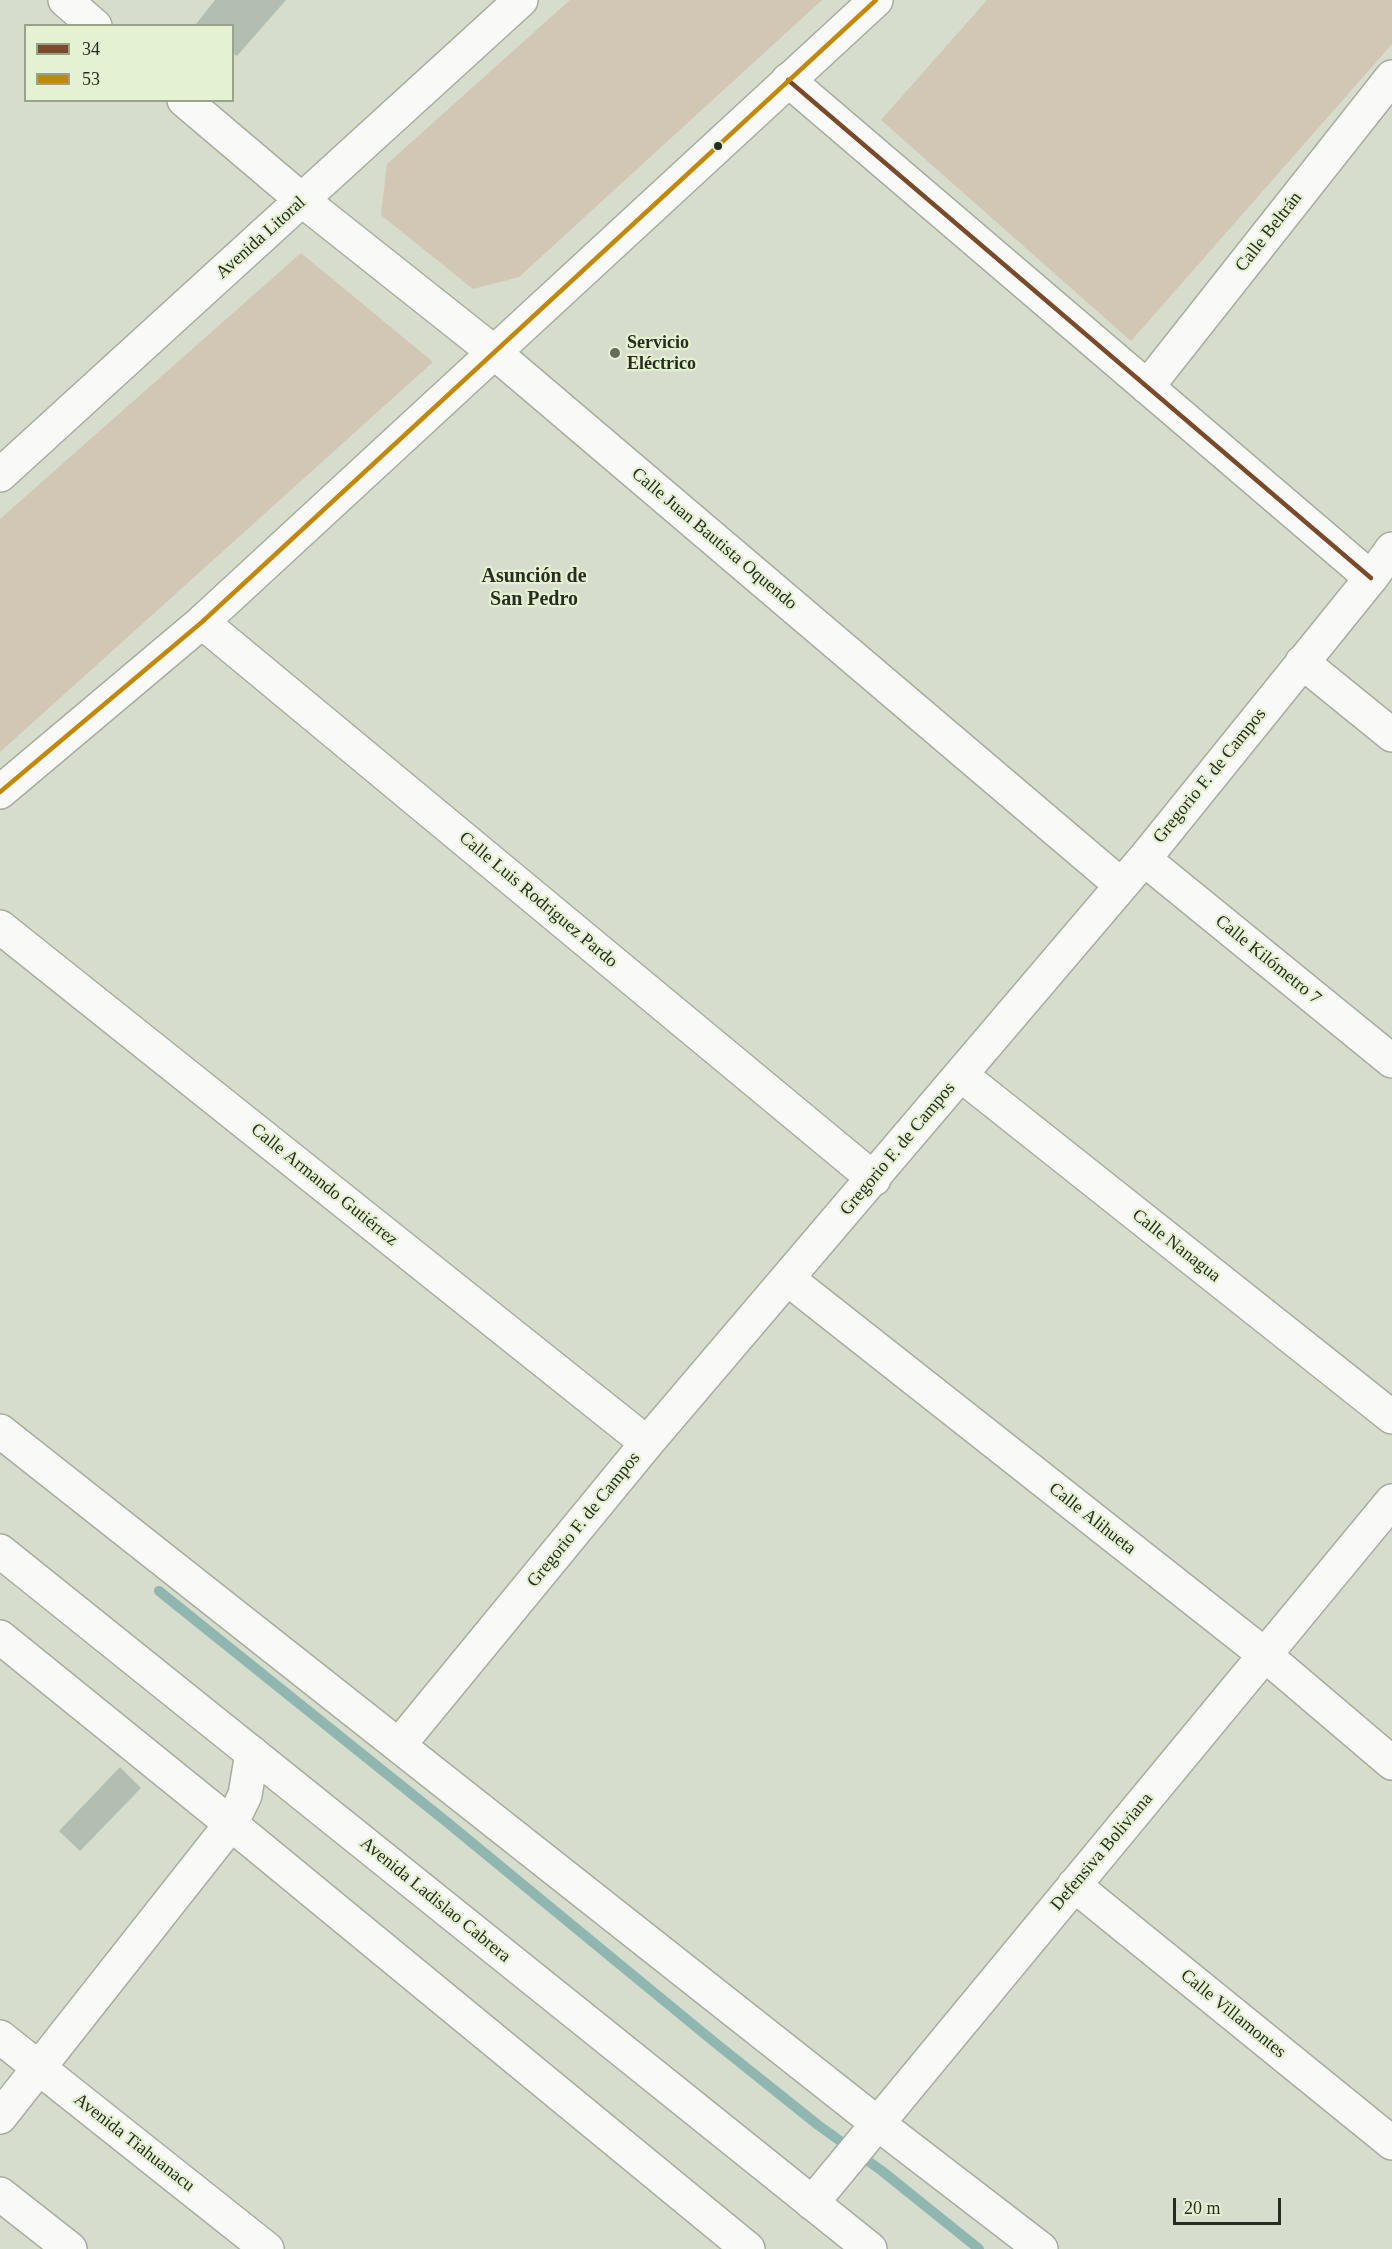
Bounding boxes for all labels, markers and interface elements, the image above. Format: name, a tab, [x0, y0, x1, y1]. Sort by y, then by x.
legend	[24, 24, 234, 102]
text: 34	[82, 39, 100, 59]
text: 53	[82, 69, 100, 89]
unlabelled marker	[712, 140, 724, 152]
street label: Calle Beltrán	[1231, 188, 1307, 276]
street label: Avenida Litoral	[212, 192, 310, 284]
place label: Servicio Eléctrico	[627, 332, 696, 374]
marker: Servicio Eléctrico	[608, 346, 622, 360]
street label: Calle Juan Bautista Oquendo	[627, 463, 801, 615]
district label: Asunción de San Pedro	[481, 565, 587, 612]
street label: Gregorio F. de Campos	[1149, 704, 1271, 848]
street label: Calle Luis Rodriguez Pardo	[454, 827, 622, 973]
street label: Calle Kilómetro 7	[1211, 911, 1325, 1009]
street label: Gregorio F. de Campos	[836, 1078, 960, 1220]
street label: Calle Armando Gutiérrez	[246, 1119, 402, 1251]
street label: Calle Nanagua	[1127, 1205, 1225, 1287]
street label: Gregorio F. de Campos	[523, 1448, 645, 1592]
street label: Calle Alihueta	[1044, 1478, 1140, 1560]
street label: Defensiva Boliviana	[1046, 1789, 1158, 1915]
street label: Avenida Ladislao Cabrera	[355, 1833, 515, 1967]
street label: Calle Villamontes	[1176, 1965, 1290, 2063]
street label: Avenida Tiahuanacu	[69, 2089, 199, 2197]
scale bar	[1176, 2186, 1284, 2224]
text: 20 m	[1184, 2198, 1221, 2218]

